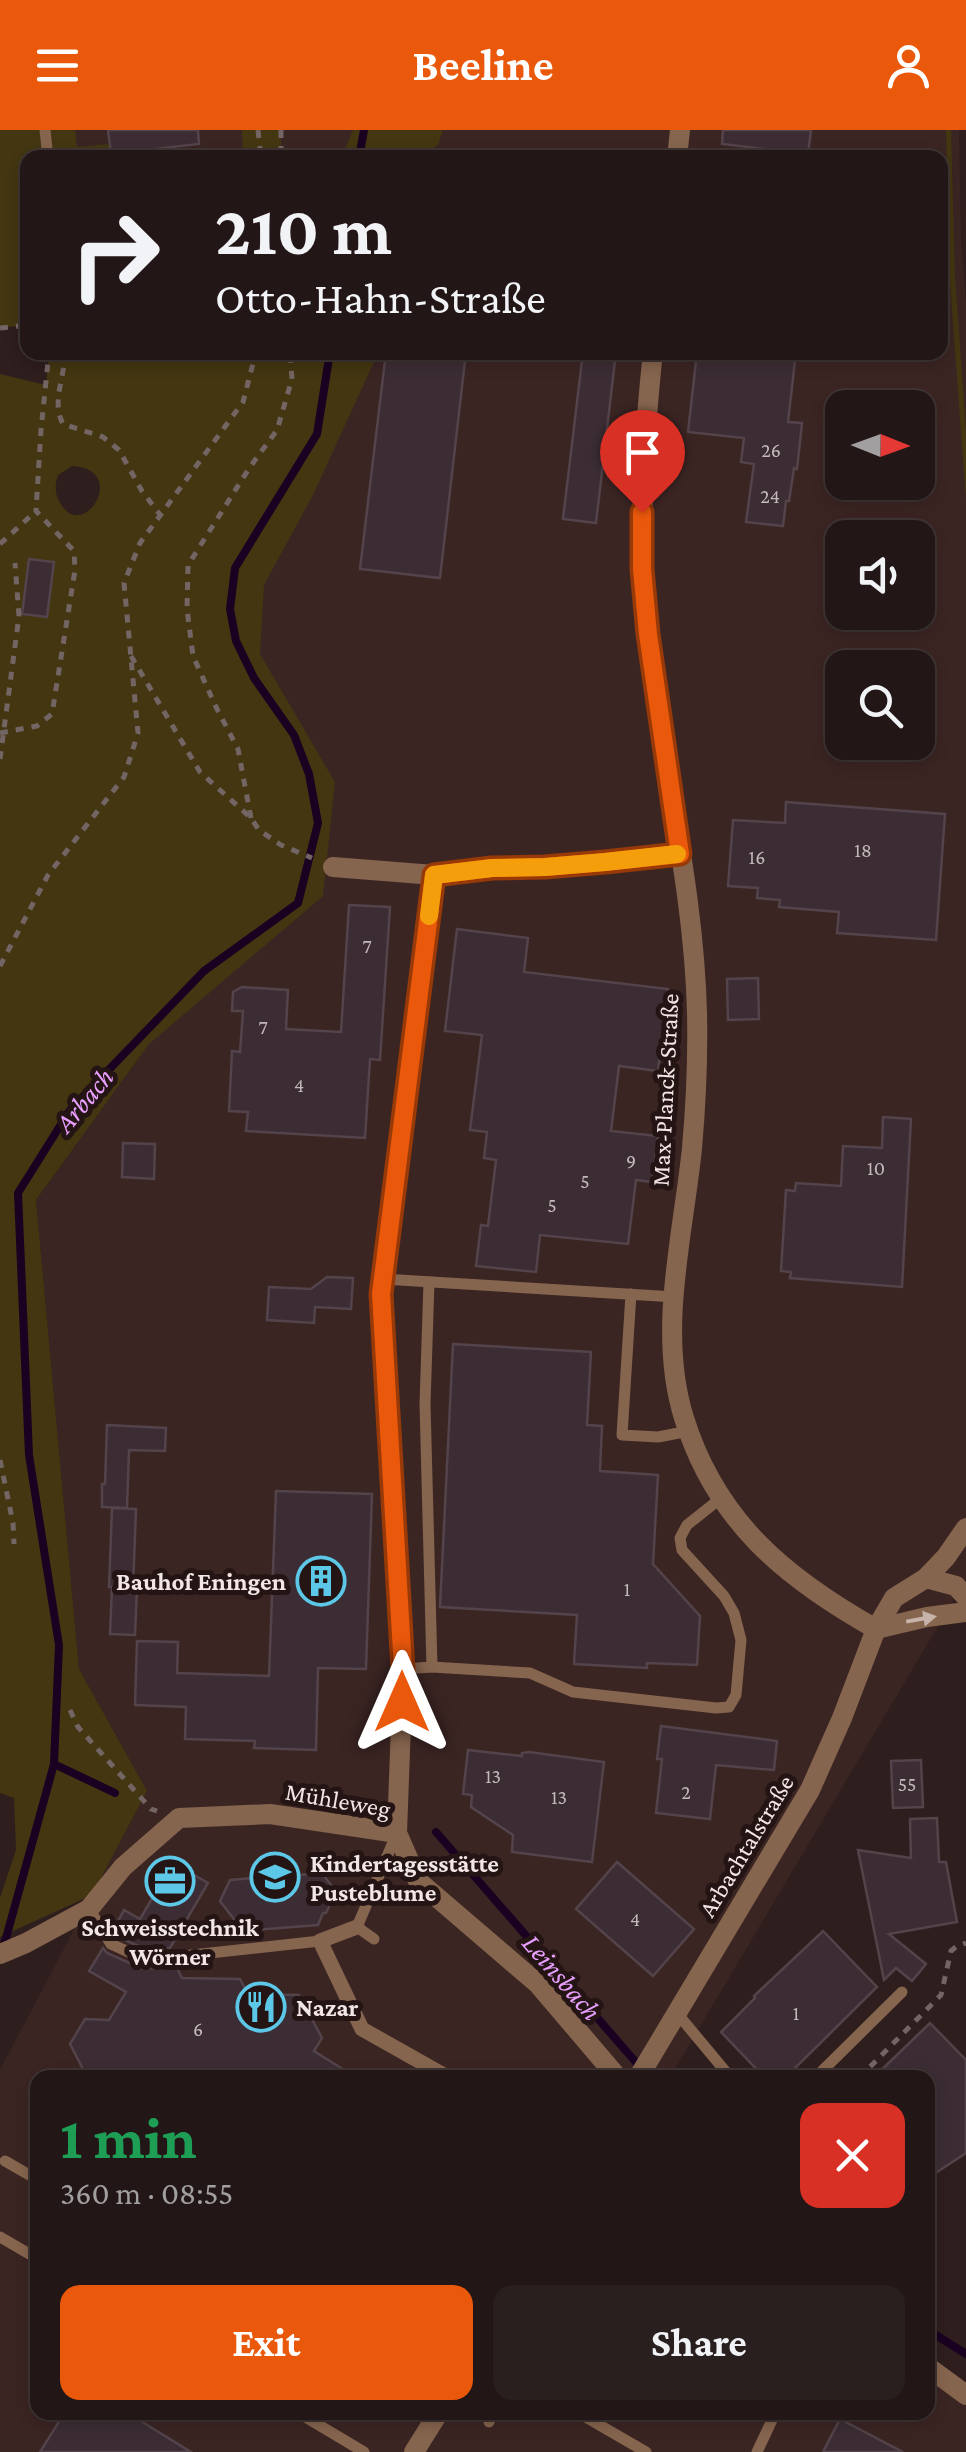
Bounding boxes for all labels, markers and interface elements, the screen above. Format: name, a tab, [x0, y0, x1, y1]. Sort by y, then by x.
icon: menu	[30, 38, 85, 93]
icon: person	[881, 38, 936, 93]
text: Beeline	[412, 40, 554, 90]
icon: right	[50, 190, 180, 320]
text: 210 m	[215, 191, 392, 269]
text: Otto-Hahn-Straße	[215, 273, 546, 323]
north arrow	[825, 390, 935, 500]
map controls	[825, 390, 935, 760]
pin	[600, 410, 685, 513]
icon: arrive	[615, 425, 670, 480]
house number: 26	[761, 439, 781, 461]
house number: 24	[760, 485, 780, 507]
button: sound	[825, 520, 935, 630]
button: search	[825, 650, 935, 760]
house number: 18	[854, 839, 872, 861]
house number: 16	[749, 846, 765, 868]
house number: 7	[362, 935, 372, 957]
street label: Max-Planck-Straße	[646, 993, 684, 1187]
house number: 7	[258, 1016, 268, 1038]
water label: Arbach	[47, 1062, 120, 1140]
house number: 4	[294, 1074, 304, 1096]
house number: 9	[626, 1150, 636, 1172]
house number: 10	[867, 1157, 885, 1179]
house number: 5	[580, 1170, 590, 1192]
house number: 5	[547, 1194, 557, 1216]
building icon: Bauhof Eningen	[295, 1555, 347, 1607]
place label: Bauhof Eningen	[116, 1568, 287, 1595]
house number: 1	[624, 1578, 630, 1600]
one-way arrow	[906, 1611, 937, 1626]
position arrow	[350, 1650, 454, 1754]
house number: 13	[485, 1765, 501, 1787]
street label: Arbachtalstraße	[693, 1770, 799, 1922]
house number: 55	[898, 1773, 916, 1795]
street label: Mühleweg	[283, 1777, 393, 1823]
house number: 2	[681, 1781, 691, 1803]
house number: 13	[551, 1786, 567, 1808]
place label: Kindertagesstätte Pusteblume	[310, 1850, 499, 1906]
school or university icon: Kindertagesstätte Pusteblume	[249, 1851, 301, 1903]
office icon: Schweisstechnik Wörner	[144, 1855, 196, 1907]
house number: 4	[630, 1908, 640, 1930]
place label: Schweisstechnik Wörner	[81, 1914, 259, 1970]
water label: Leinsbach	[516, 1928, 608, 2026]
restaurant icon: Nazar	[235, 1981, 287, 2033]
place label: Nazar	[296, 1994, 359, 2021]
house number: 1	[793, 2002, 799, 2024]
house number: 6	[193, 2018, 203, 2040]
button: close	[800, 2103, 905, 2208]
text: 1 min	[60, 2104, 197, 2171]
text: 360 m · 08:55	[60, 2175, 233, 2211]
button: Exit	[60, 2285, 473, 2400]
button: Share	[493, 2285, 905, 2400]

